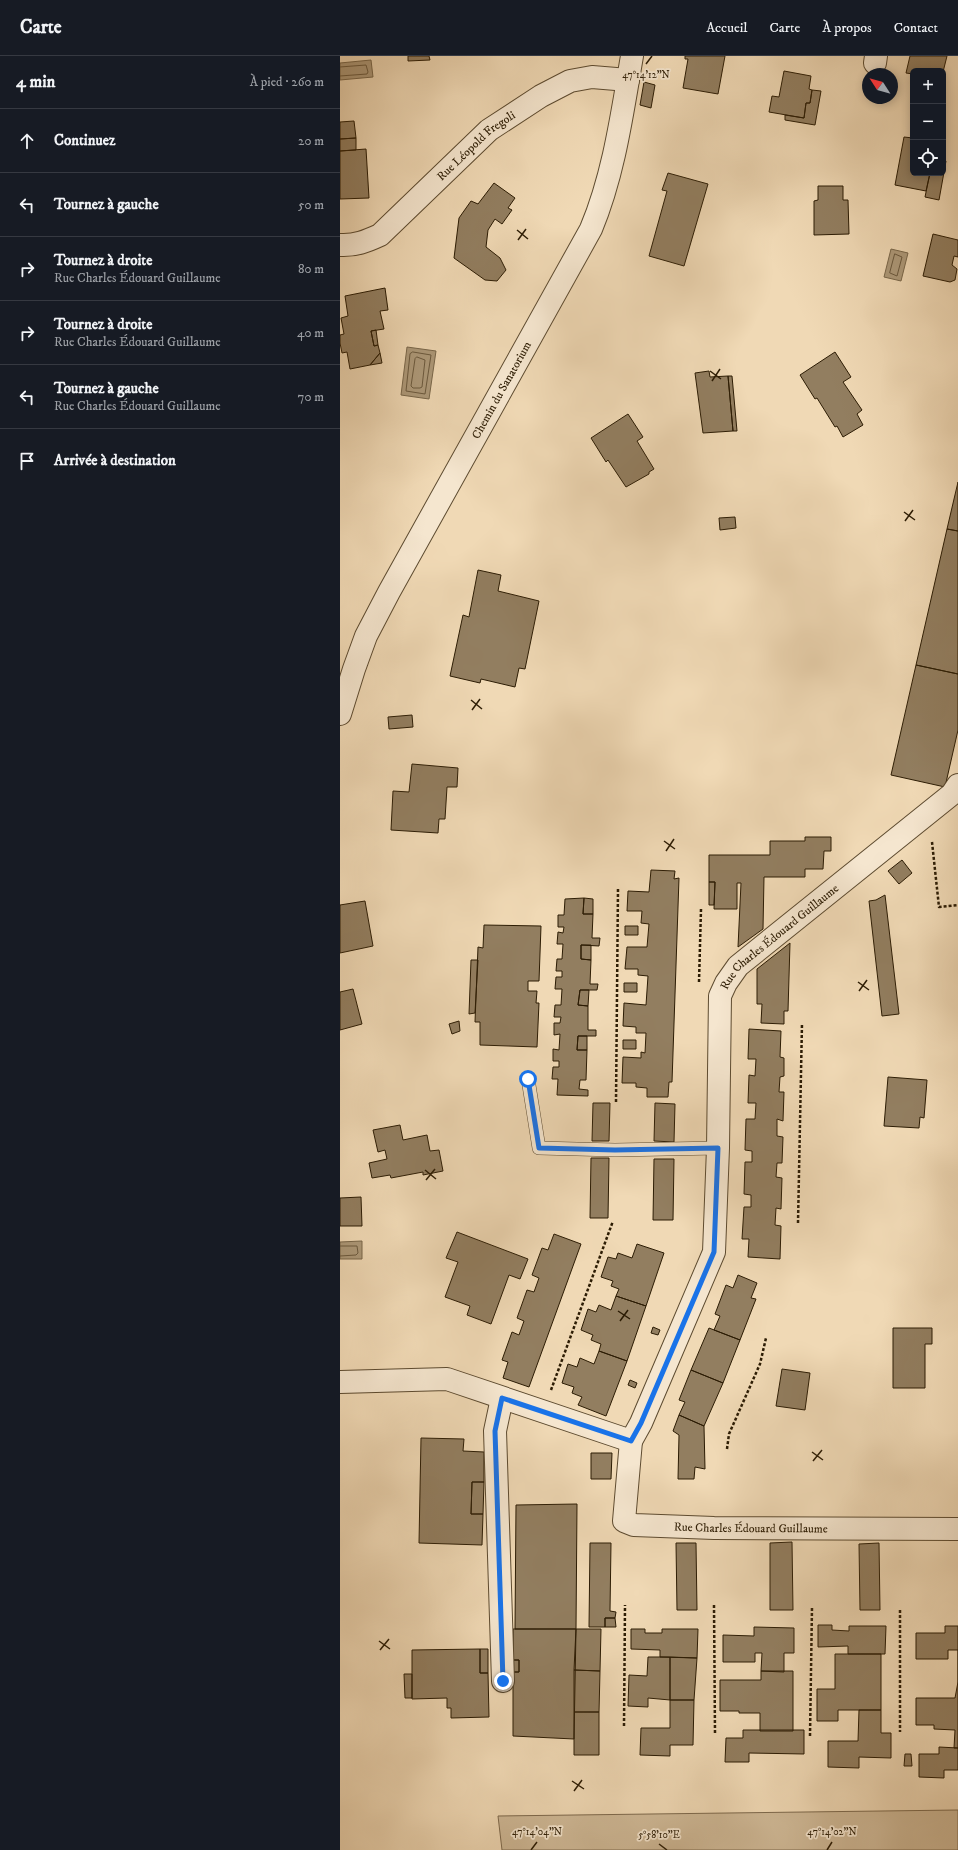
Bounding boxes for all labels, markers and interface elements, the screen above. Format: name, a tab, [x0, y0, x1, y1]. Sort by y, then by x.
text: Carte	[20, 16, 62, 39]
text: Accueil	[706, 19, 748, 37]
text: Carte	[770, 19, 800, 37]
text: À propos	[822, 19, 872, 37]
text: Contact	[894, 19, 938, 37]
north arrow	[862, 68, 898, 104]
map controls	[910, 68, 946, 176]
button: +	[910, 68, 946, 104]
text: 47°14'12"N	[622, 69, 670, 81]
text: 4 min	[16, 71, 55, 93]
text: À pied · 260 m	[250, 74, 324, 90]
button: −	[910, 104, 946, 140]
street label: Rue Léopold Fregoli	[434, 108, 518, 184]
icon: ahead	[16, 130, 38, 152]
text: Continuez	[54, 131, 115, 150]
text: 20 m	[298, 133, 324, 149]
button: locate	[910, 140, 946, 176]
icon: left	[16, 194, 38, 216]
text: Tournez à gauche	[54, 195, 159, 214]
text: 50 m	[298, 197, 324, 213]
text: Tournez à droite	[54, 251, 152, 270]
icon: right	[16, 258, 38, 280]
text: 80 m	[298, 261, 324, 277]
text: Rue Charles Édouard Guillaume	[54, 270, 221, 286]
text: Tournez à droite	[54, 315, 152, 334]
icon: right	[16, 322, 38, 344]
text: 40 m	[297, 325, 324, 341]
text: Rue Charles Édouard Guillaume	[54, 334, 221, 350]
street label: Chemin du Sanatorium	[469, 339, 535, 442]
text: Tournez à gauche	[54, 379, 159, 398]
icon: left	[16, 386, 38, 408]
text: 70 m	[298, 389, 324, 405]
text: Rue Charles Édouard Guillaume	[54, 398, 221, 414]
icon: arrive	[16, 450, 38, 472]
text: Arrivée à destination	[54, 451, 176, 470]
street label: Rue Charles Édouard Guillaume	[717, 881, 842, 992]
route start	[519, 1070, 537, 1088]
street label: Rue Charles Édouard Guillaume	[674, 1520, 828, 1536]
route end	[494, 1672, 512, 1690]
text: 47°14'04"N	[512, 1826, 562, 1838]
text: 47°14'02"N	[807, 1826, 857, 1838]
text: 5°58'10"E	[638, 1829, 680, 1841]

